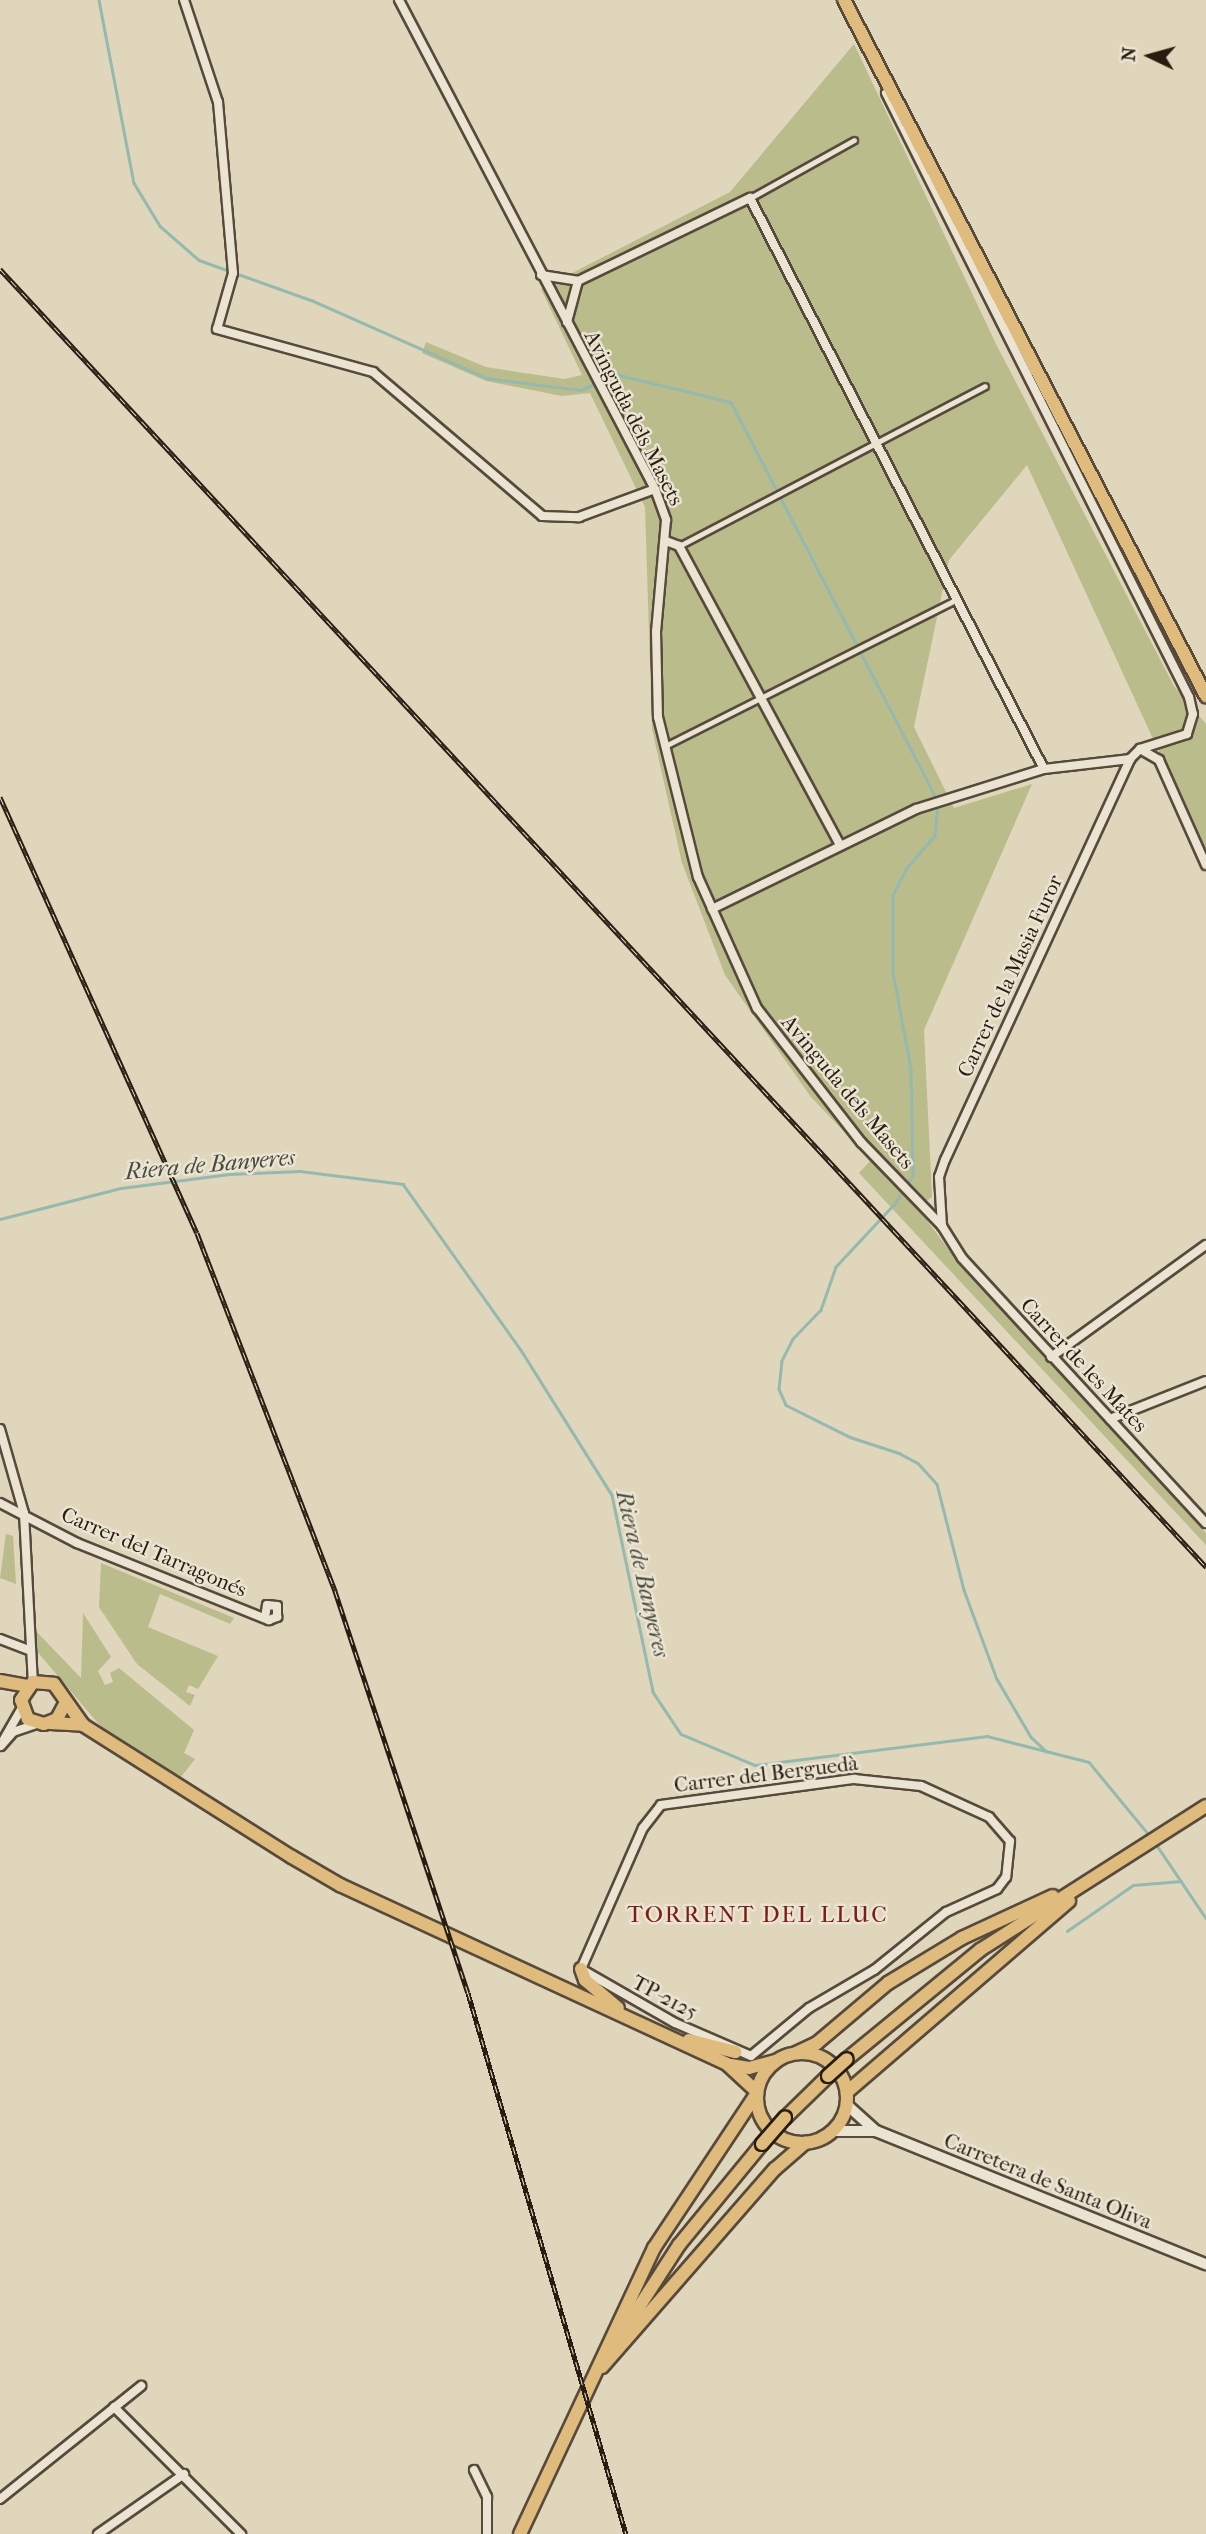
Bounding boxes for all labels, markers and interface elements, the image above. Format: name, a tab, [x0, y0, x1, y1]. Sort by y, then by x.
north arrow	[1115, 21, 1185, 91]
text: N	[1117, 46, 1141, 62]
street label: Avinguda dels Masets	[579, 326, 689, 510]
street label: Carrer de la Masia Furor	[952, 871, 1068, 1081]
street label: Avinguda dels Masets	[776, 1010, 920, 1174]
water label: Riera de Banyeres	[124, 1144, 296, 1186]
street label: Carrer de les Mates	[1015, 1293, 1153, 1437]
water label: Riera de Banyeres	[609, 1488, 675, 1660]
street label: Carrer del Tarragonés	[57, 1502, 251, 1602]
street label: Carrer del Berguedà	[673, 1750, 859, 1798]
district label: TORRENT DEL LLUC	[629, 1901, 887, 1929]
street label: TP-2125	[628, 1969, 702, 2025]
street label: Carretera de Santa Oliva	[940, 2128, 1156, 2234]

